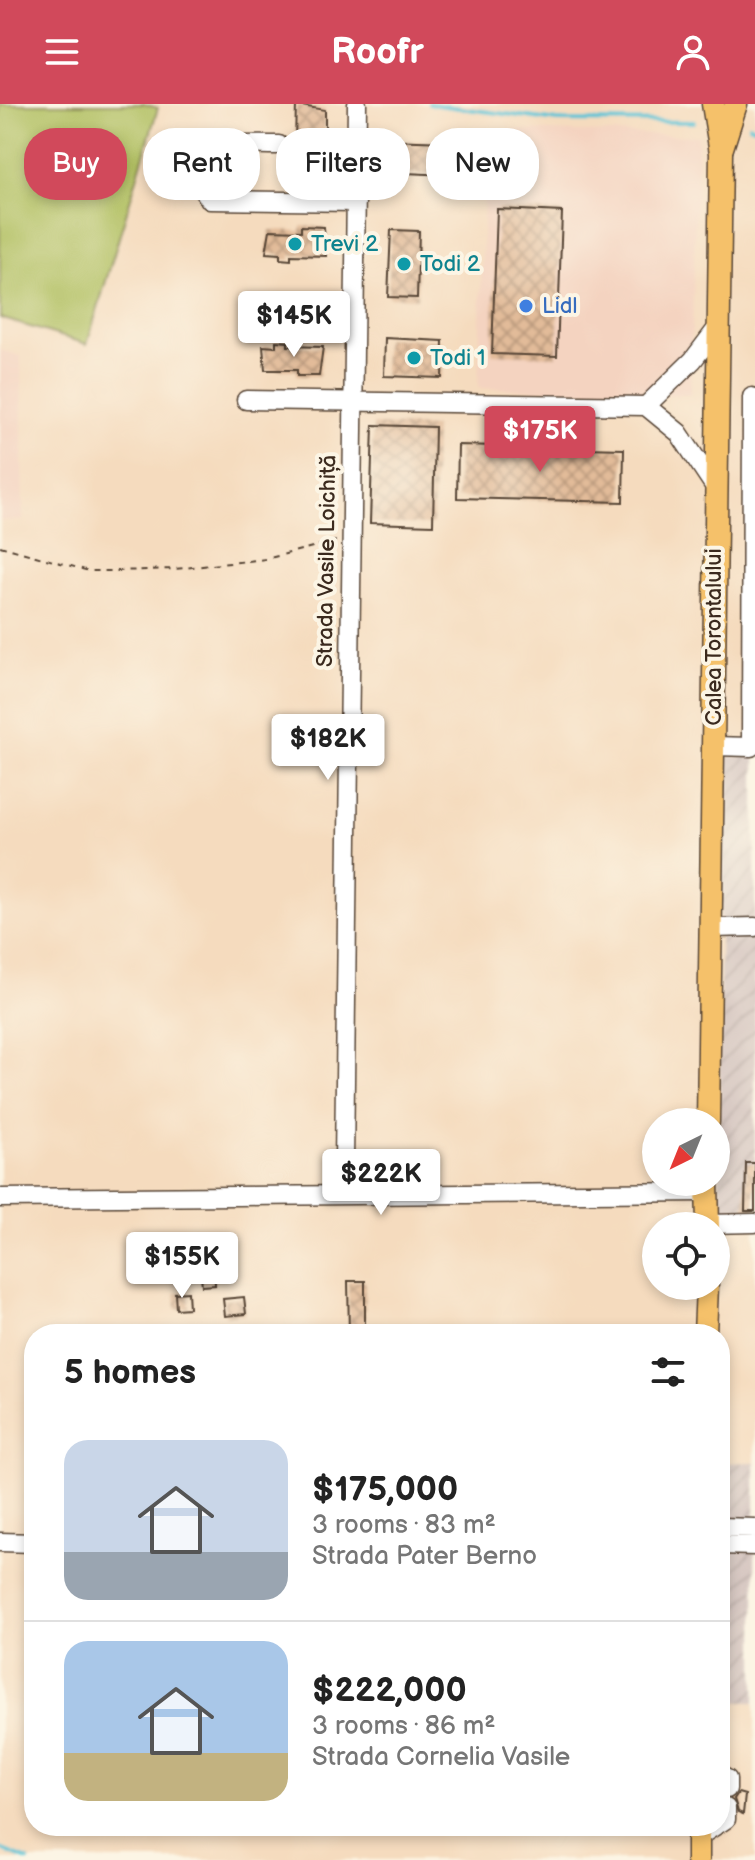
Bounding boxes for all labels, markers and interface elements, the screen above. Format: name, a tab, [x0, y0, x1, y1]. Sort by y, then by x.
icon: menu	[40, 30, 84, 74]
icon: person	[671, 30, 715, 74]
text: Roofr	[331, 31, 424, 74]
chip: Buy	[24, 128, 127, 200]
chip: Rent	[143, 128, 260, 200]
chip: Filters	[276, 128, 410, 200]
chip: New	[426, 128, 539, 200]
place label: Trevi 2	[311, 231, 378, 258]
marker: Trevi 2	[286, 235, 304, 253]
place label: Todi 2	[420, 251, 480, 278]
marker: Todi 2	[395, 255, 413, 273]
pin: $145K	[238, 291, 350, 359]
place label: Lidl	[542, 293, 577, 320]
marker: Lidl	[517, 297, 535, 315]
text: $145K	[256, 301, 332, 332]
place label: Todi 1	[430, 345, 486, 372]
marker: Todi 1	[405, 349, 423, 367]
pin: $175K	[484, 406, 596, 474]
text: $175K	[502, 416, 578, 447]
street label: Strada Vasile Loichiță	[312, 455, 342, 667]
street label: Calea Torontalului	[701, 548, 728, 726]
pin: $182K	[272, 714, 384, 782]
text: $182K	[290, 724, 366, 755]
north arrow	[642, 1108, 730, 1196]
map controls	[642, 1108, 730, 1300]
pin: $222K	[325, 1149, 437, 1217]
text: $222K	[340, 1159, 422, 1190]
button: locate	[642, 1212, 730, 1300]
pin: $155K	[126, 1232, 238, 1300]
text: $155K	[144, 1242, 220, 1273]
icon: filters	[646, 1350, 690, 1394]
text: 5 homes	[64, 1352, 196, 1393]
text: $175,000	[312, 1469, 458, 1510]
icon: home	[128, 1472, 224, 1568]
text: 3 rooms · 83 m²	[312, 1510, 496, 1541]
text: Strada Pater Berno	[312, 1541, 537, 1572]
text: $222,000	[312, 1670, 467, 1711]
icon: home	[128, 1673, 224, 1769]
text: 3 rooms · 86 m²	[312, 1711, 496, 1742]
text: Strada Cornelia Vasile	[312, 1742, 570, 1773]

